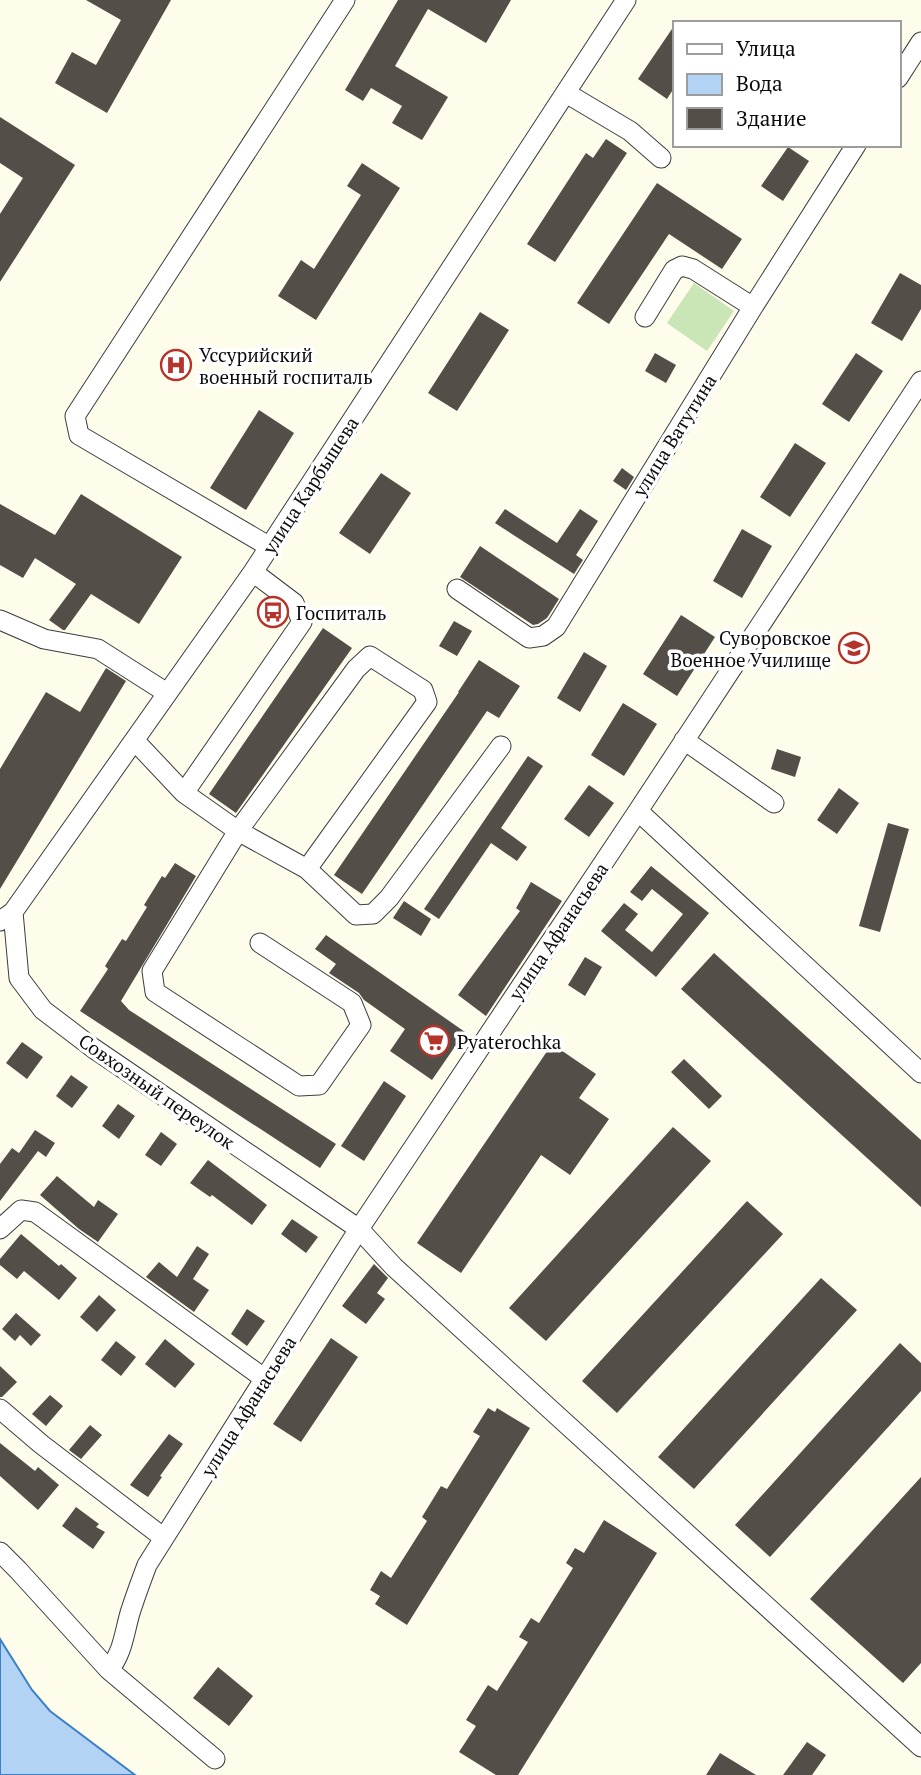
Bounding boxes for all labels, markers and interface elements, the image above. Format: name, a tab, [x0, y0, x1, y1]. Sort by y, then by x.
legend	[673, 21, 900, 147]
text: Улица	[736, 34, 796, 62]
text: Вода	[736, 69, 783, 97]
text: Здание	[736, 104, 807, 132]
place label: Уссурийский военный госпиталь	[199, 342, 373, 389]
hospital icon: Уссурийский военный госпиталь	[159, 348, 193, 382]
street label: улица Ватутина	[626, 369, 722, 502]
street label: улица Карбышева	[256, 411, 364, 559]
bus stop icon: Госпиталь	[256, 595, 290, 629]
place label: Госпиталь	[296, 600, 386, 625]
place label: Суворовское Военное Училище	[670, 625, 831, 672]
school or university icon: Суворовское Военное Училище	[837, 631, 871, 665]
street label: улица Афанасьева	[502, 857, 614, 1006]
supermarket icon: Pyaterochka	[417, 1024, 451, 1058]
street label: Совхозный переулок	[74, 1028, 240, 1155]
place label: Pyaterochka	[457, 1029, 562, 1054]
street label: улица Афанасьева	[194, 1331, 301, 1482]

